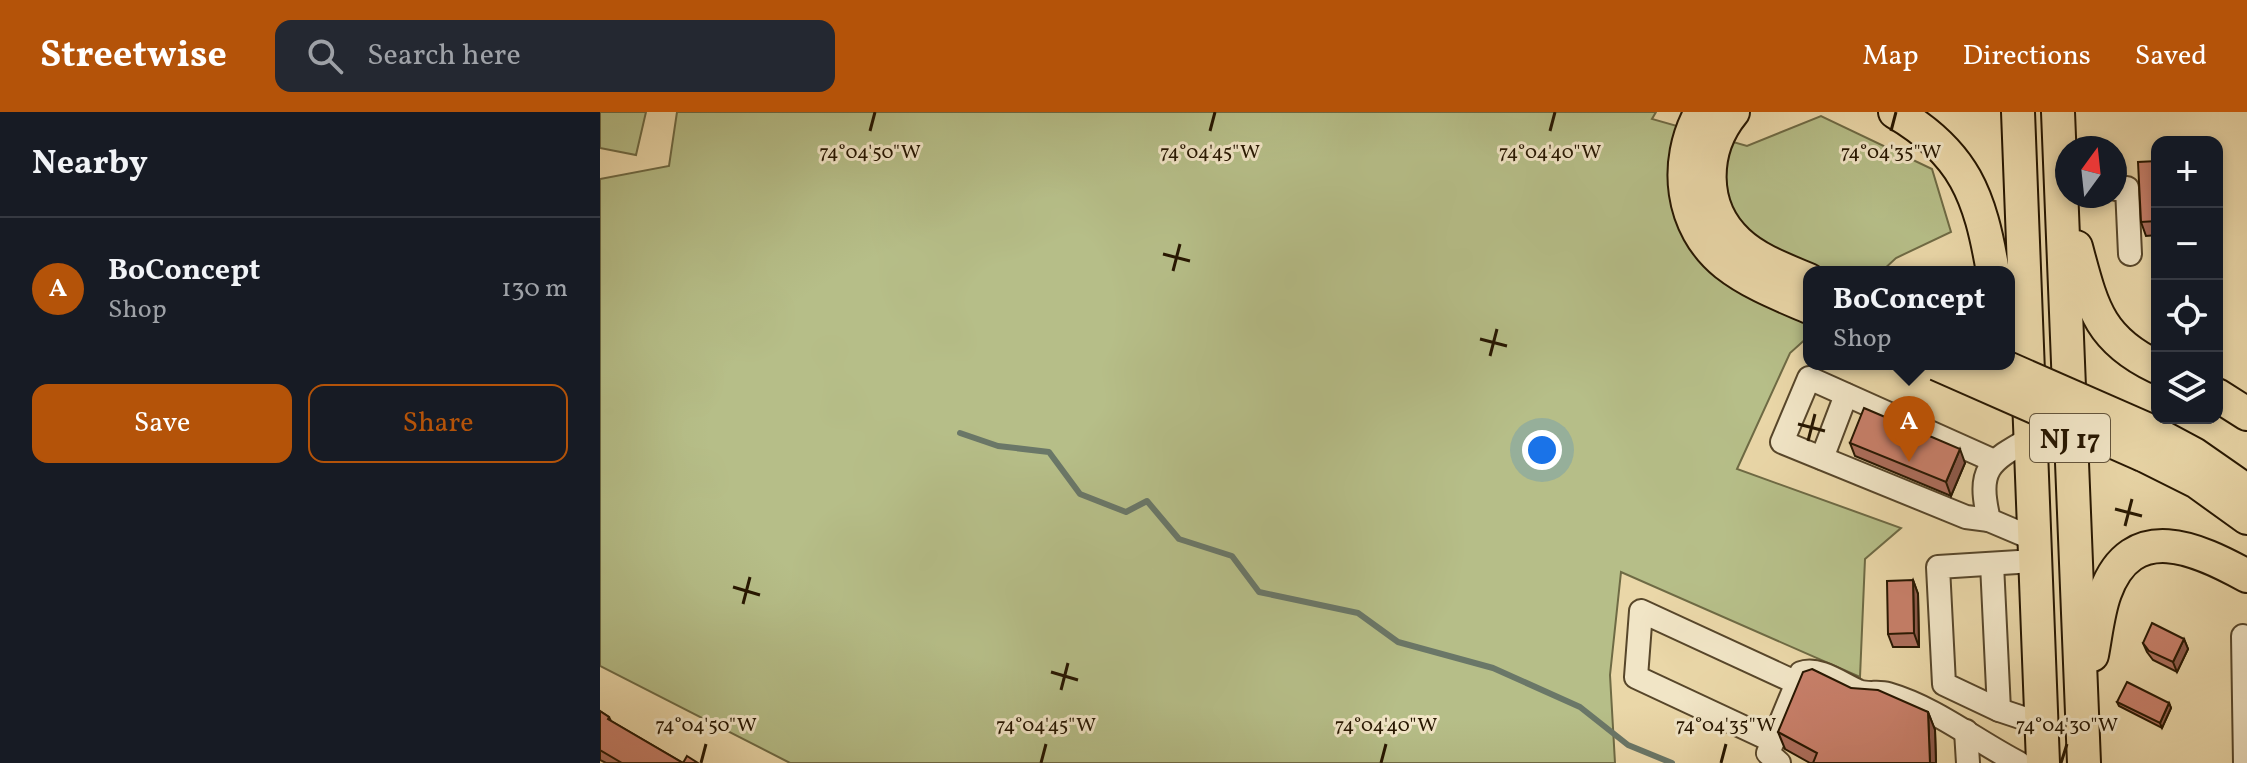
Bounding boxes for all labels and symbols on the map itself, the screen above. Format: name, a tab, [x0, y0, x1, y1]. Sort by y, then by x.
north arrow	[2055, 136, 2127, 208]
text: 74°04'50"W	[819, 139, 921, 167]
text: 74°04'45"W	[1160, 139, 1260, 167]
text: 74°04'40"W	[1499, 139, 1601, 167]
text: 74°04'35"W	[1841, 139, 1941, 167]
pin: A	[1883, 396, 1935, 462]
road number: NJ 17	[2030, 414, 2110, 462]
your location	[1522, 430, 1562, 470]
text: 74°04'50"W	[655, 712, 757, 740]
text: 74°04'45"W	[996, 712, 1096, 740]
text: 74°04'40"W	[1335, 712, 1437, 740]
text: 74°04'35"W	[1676, 712, 1776, 740]
text: 74°04'30"W	[2016, 712, 2118, 740]

